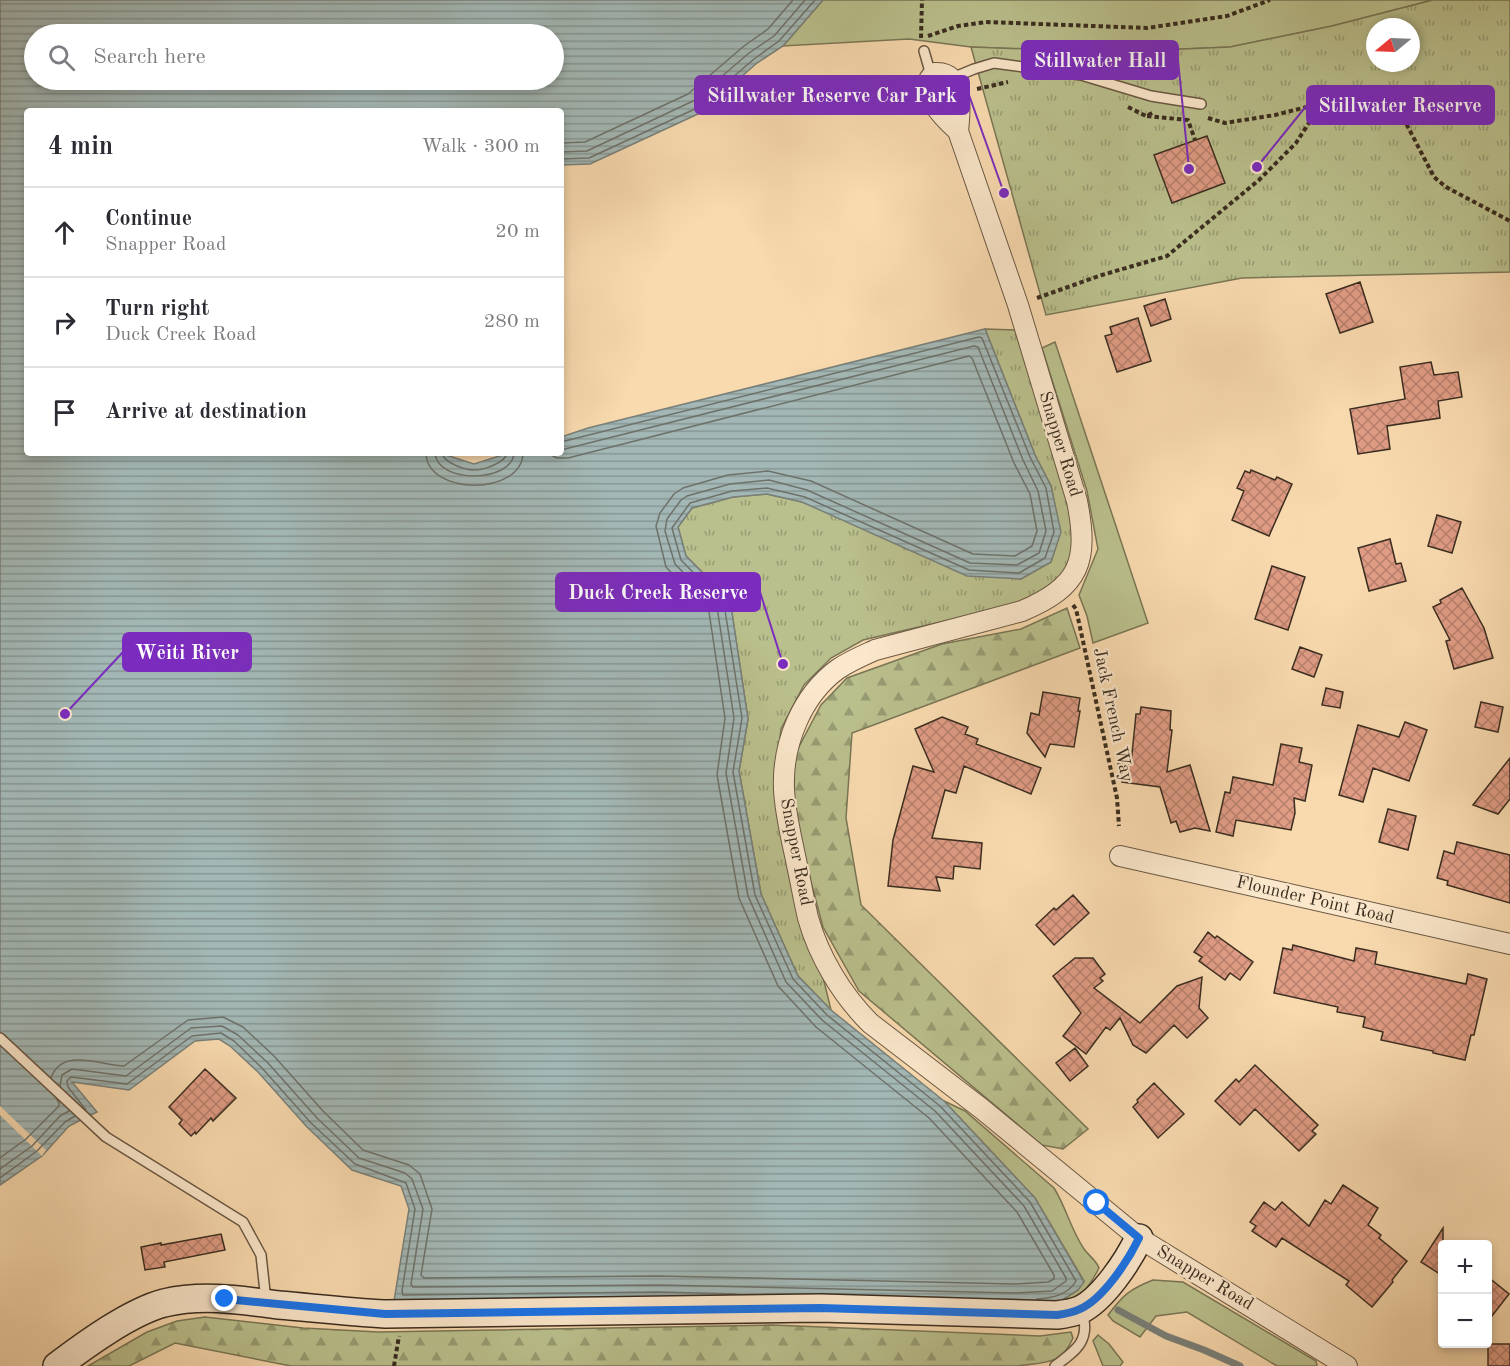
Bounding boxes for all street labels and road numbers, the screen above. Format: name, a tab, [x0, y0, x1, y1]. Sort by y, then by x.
street label: Snapper Road	[1035, 389, 1085, 499]
street label: Jack French Way	[1090, 646, 1136, 784]
street label: Snapper Road	[777, 797, 815, 907]
street label: Flounder Point Road	[1234, 873, 1396, 927]
street label: Snapper Road	[1154, 1242, 1256, 1314]

